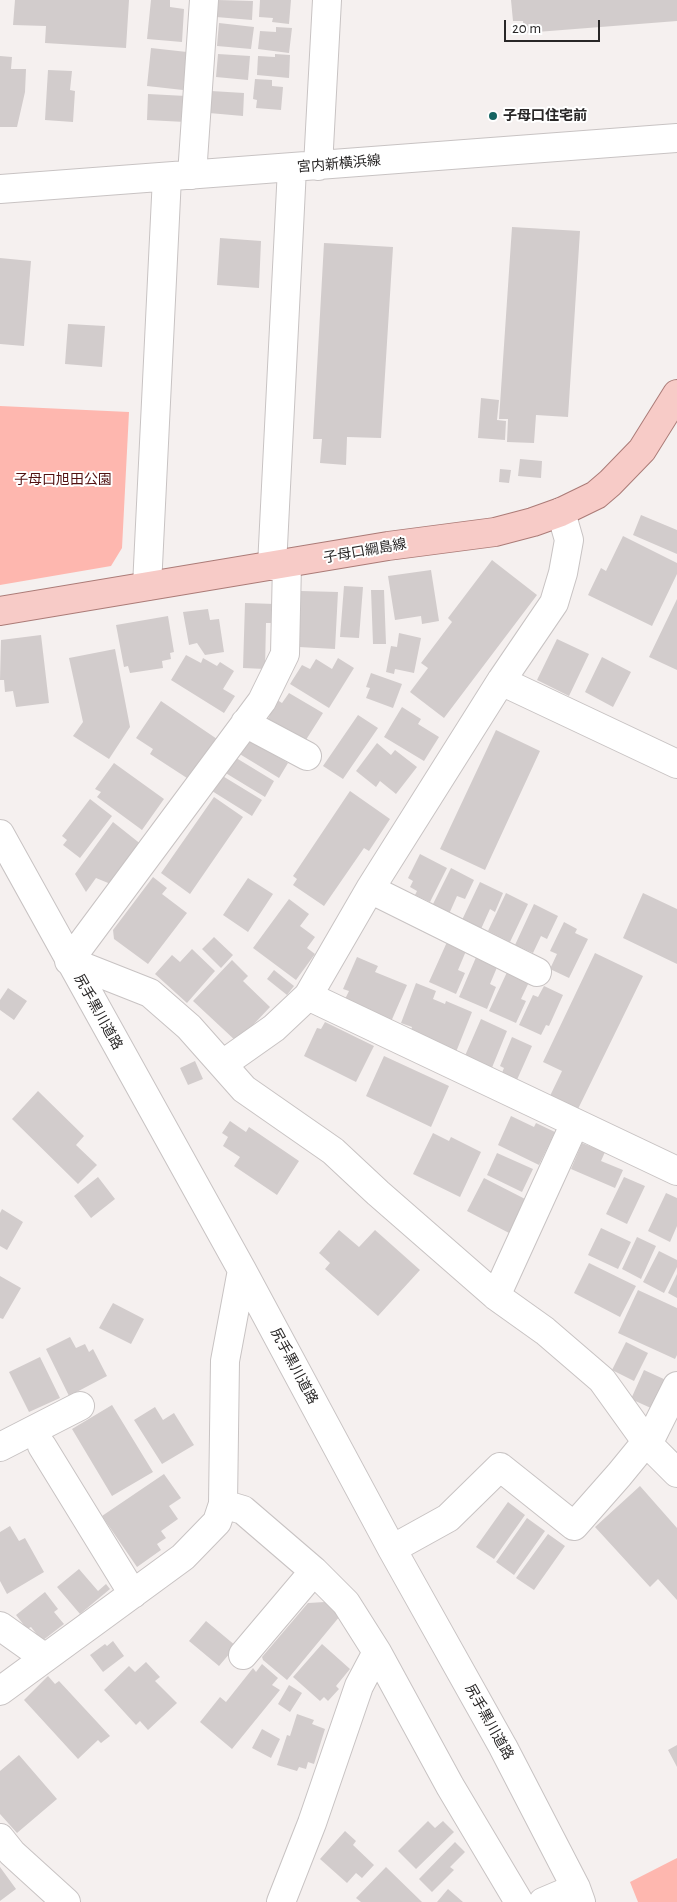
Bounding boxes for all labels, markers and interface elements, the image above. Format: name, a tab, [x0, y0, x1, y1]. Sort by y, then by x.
scale bar	[507, 10, 603, 42]
text: 20 m	[512, 21, 541, 36]
place label: 子母口住宅前	[503, 108, 587, 124]
marker: 子母口住宅前	[487, 110, 499, 122]
street label: 宮内新横浜線	[296, 152, 382, 176]
park label: 子母口旭田公園	[14, 472, 112, 488]
street label: 子母口綱島線	[322, 535, 408, 567]
street label: 尻手黒川道路	[70, 971, 126, 1053]
street label: 尻手黒川道路	[267, 1325, 321, 1407]
street label: 尻手黒川道路	[461, 1681, 517, 1763]

